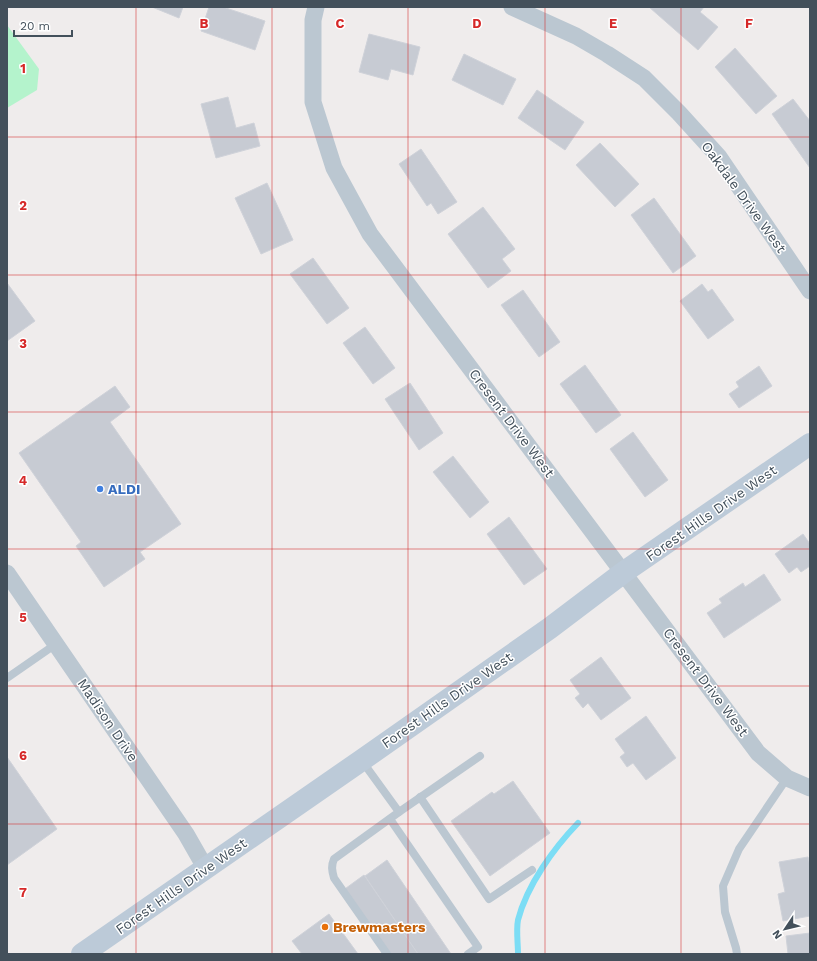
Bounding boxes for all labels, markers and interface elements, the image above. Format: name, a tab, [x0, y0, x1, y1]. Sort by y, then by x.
scale bar	[14, 12, 72, 38]
text: B	[200, 16, 209, 31]
text: C	[336, 16, 345, 31]
text: D	[472, 16, 482, 31]
text: E	[609, 16, 617, 31]
text: F	[745, 16, 753, 31]
text: 20 m	[20, 19, 50, 33]
text: 1	[20, 61, 26, 76]
street label: Oakdale Drive West	[698, 138, 790, 256]
text: 2	[19, 198, 27, 213]
text: 3	[19, 336, 27, 351]
street label: Cresent Drive West	[466, 366, 558, 480]
street label: Forest Hills Drive West	[643, 462, 780, 564]
text: 4	[19, 473, 28, 488]
place label: ALDI	[108, 481, 140, 497]
marker: ALDI	[95, 484, 105, 494]
text: 5	[19, 610, 27, 625]
street label: Cresent Drive West	[660, 625, 752, 739]
street label: Forest Hills Drive West	[379, 649, 516, 751]
street label: Madison Drive	[74, 676, 142, 764]
text: 6	[19, 748, 27, 763]
street label: Forest Hills Drive West	[113, 835, 250, 937]
text: 7	[19, 885, 27, 900]
north arrow	[765, 909, 805, 949]
place label: Brewmasters	[333, 919, 426, 935]
marker: Brewmasters	[320, 922, 330, 932]
text: N	[770, 927, 785, 942]

